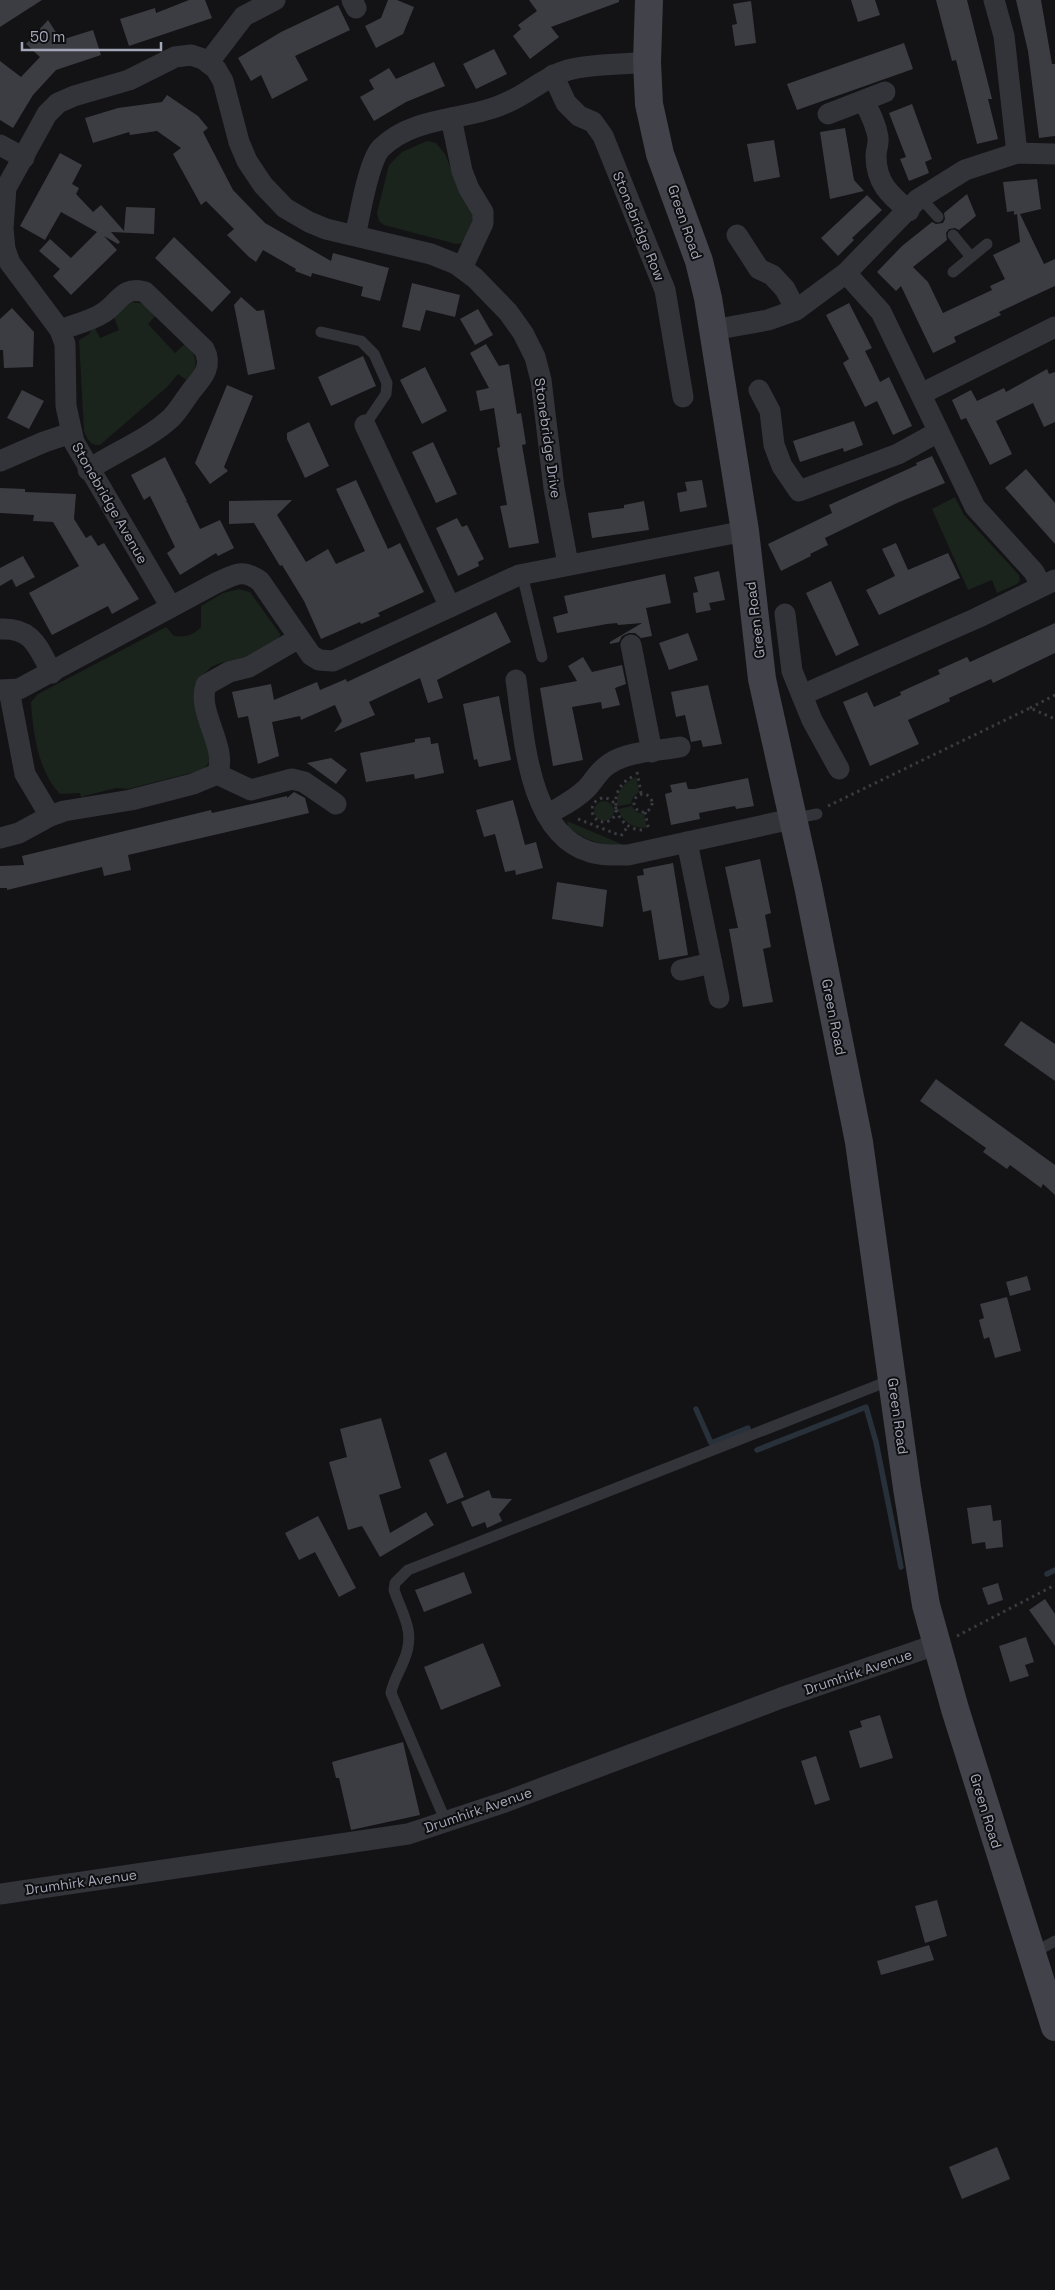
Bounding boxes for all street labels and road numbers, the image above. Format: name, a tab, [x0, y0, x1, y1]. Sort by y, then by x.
street label: Stonebridge Row	[609, 169, 669, 283]
street label: Green Road	[664, 182, 706, 262]
street label: Stonebridge Drive	[531, 377, 565, 499]
street label: Stonebridge Avenue	[68, 439, 152, 567]
street label: Green Road	[741, 580, 769, 660]
street label: Green Road	[818, 977, 850, 1057]
street label: Green Road	[884, 1376, 912, 1456]
street label: Drumhirk Avenue	[802, 1645, 914, 1699]
street label: Green Road	[966, 1771, 1006, 1851]
street label: Drumhirk Avenue	[422, 1783, 534, 1837]
street label: Drumhirk Avenue	[24, 1865, 138, 1899]

